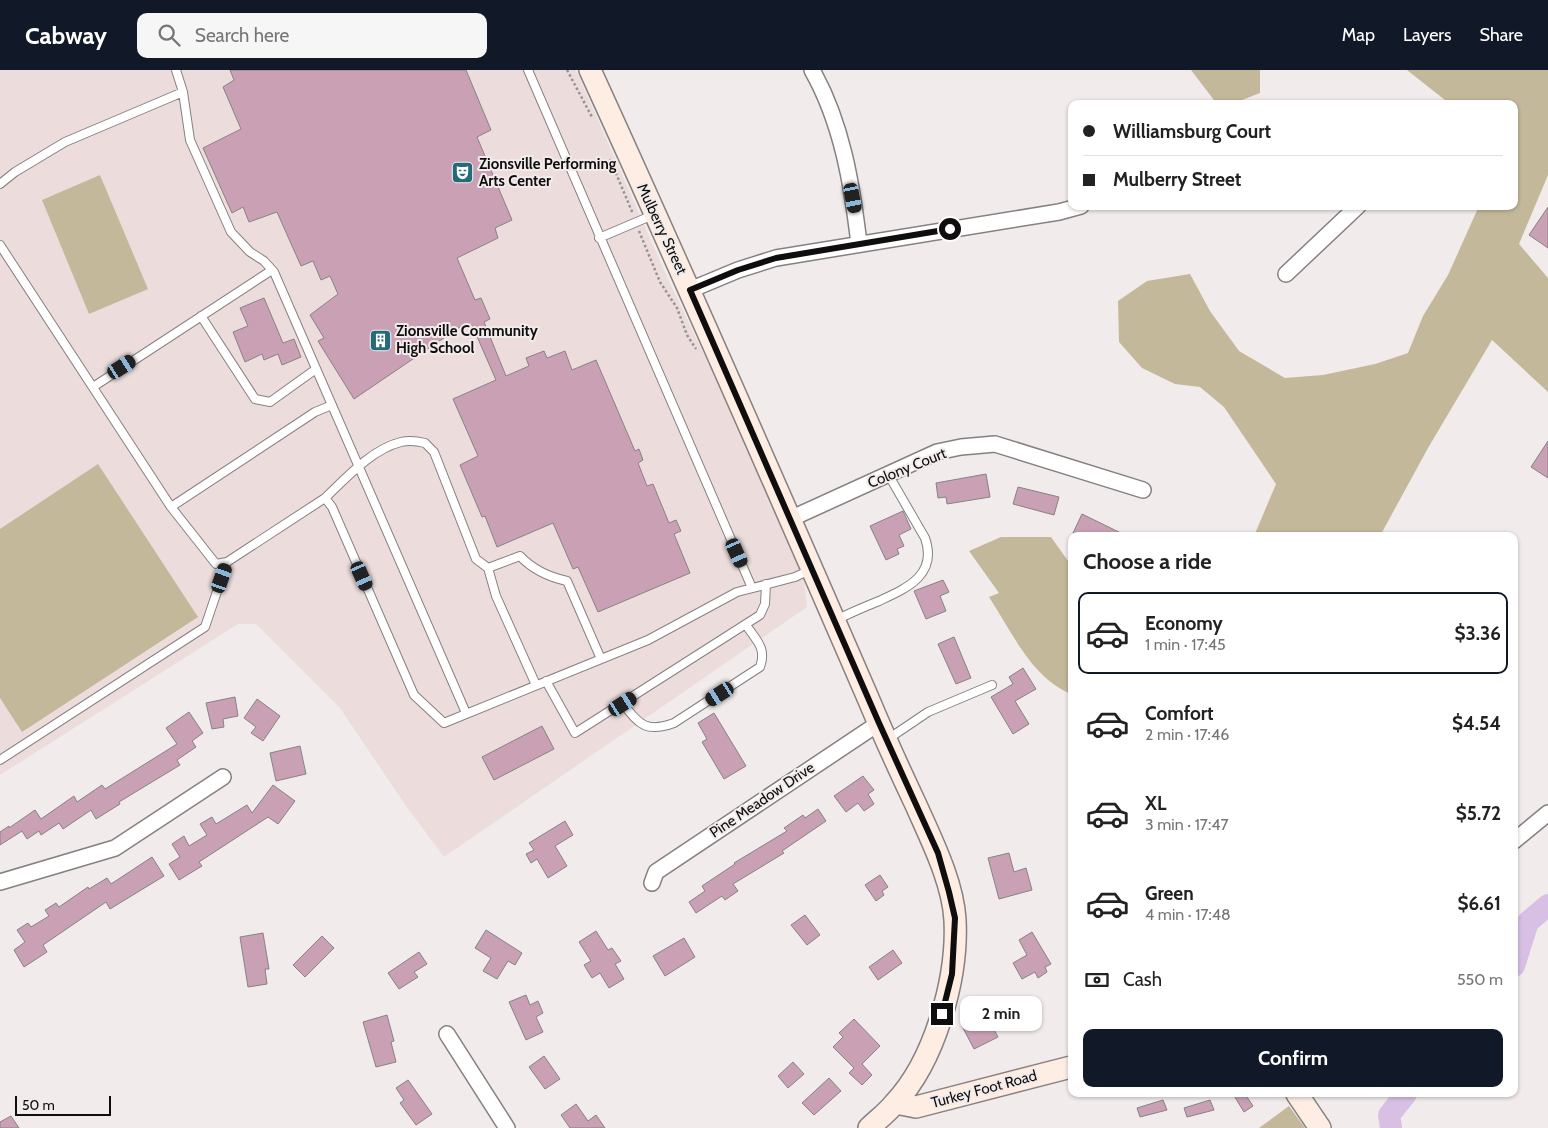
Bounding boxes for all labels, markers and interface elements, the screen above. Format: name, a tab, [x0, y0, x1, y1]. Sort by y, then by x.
search box	[137, 13, 487, 58]
text: Cabway	[25, 21, 107, 50]
icon: search	[155, 21, 183, 49]
text: Search here	[195, 24, 289, 47]
text: Map	[1342, 24, 1375, 46]
text: Layers	[1403, 24, 1452, 46]
text: Share	[1480, 24, 1523, 46]
text: Williamsburg Court	[1113, 120, 1271, 143]
place label: Zionsville Performing Arts Center	[479, 155, 617, 190]
theatre icon: Zionsville Performing Arts Center	[451, 161, 475, 185]
text: Mulberry Street	[1113, 168, 1241, 191]
street label: Mulberry Street	[633, 181, 691, 277]
car	[842, 182, 863, 214]
route start	[939, 218, 961, 240]
place label: Zionsville Community High School	[396, 322, 539, 357]
building icon: Zionsville Community High School	[368, 328, 392, 352]
car	[105, 353, 138, 381]
street label: Colony Court	[865, 444, 949, 492]
car	[724, 536, 749, 570]
text: Choose a ride	[1083, 548, 1212, 575]
car	[349, 559, 374, 593]
car	[210, 561, 233, 595]
icon: car	[1085, 611, 1130, 656]
text: Economy	[1145, 612, 1223, 635]
text: $3.36	[1455, 622, 1501, 645]
text: 1 min · 17:45	[1145, 635, 1226, 654]
car	[703, 680, 736, 708]
car	[606, 690, 639, 718]
icon: car	[1085, 701, 1130, 746]
text: Comfort	[1145, 702, 1214, 725]
text: $4.54	[1452, 712, 1501, 735]
text: 2 min · 17:46	[1145, 725, 1229, 744]
street label: Pine Meadow Drive	[706, 758, 818, 842]
icon: car	[1085, 791, 1130, 836]
text: XL	[1145, 792, 1166, 815]
text: $5.72	[1456, 802, 1501, 825]
text: 3 min · 17:47	[1145, 815, 1229, 834]
icon: car	[1085, 881, 1130, 926]
text: Green	[1145, 882, 1194, 905]
text: $6.61	[1457, 892, 1501, 915]
text: 4 min · 17:48	[1145, 905, 1231, 924]
icon: cash	[1083, 966, 1111, 994]
text: Cash	[1123, 968, 1162, 991]
text: 550 m	[1457, 970, 1503, 989]
callout: 2 min	[960, 996, 1042, 1032]
route end	[931, 1003, 953, 1025]
text: 2 min	[982, 1004, 1020, 1023]
button: Confirm	[1083, 1029, 1503, 1087]
street label: Turkey Foot Road	[929, 1066, 1039, 1112]
scale bar	[15, 1093, 111, 1116]
text: 50 m	[22, 1096, 55, 1114]

